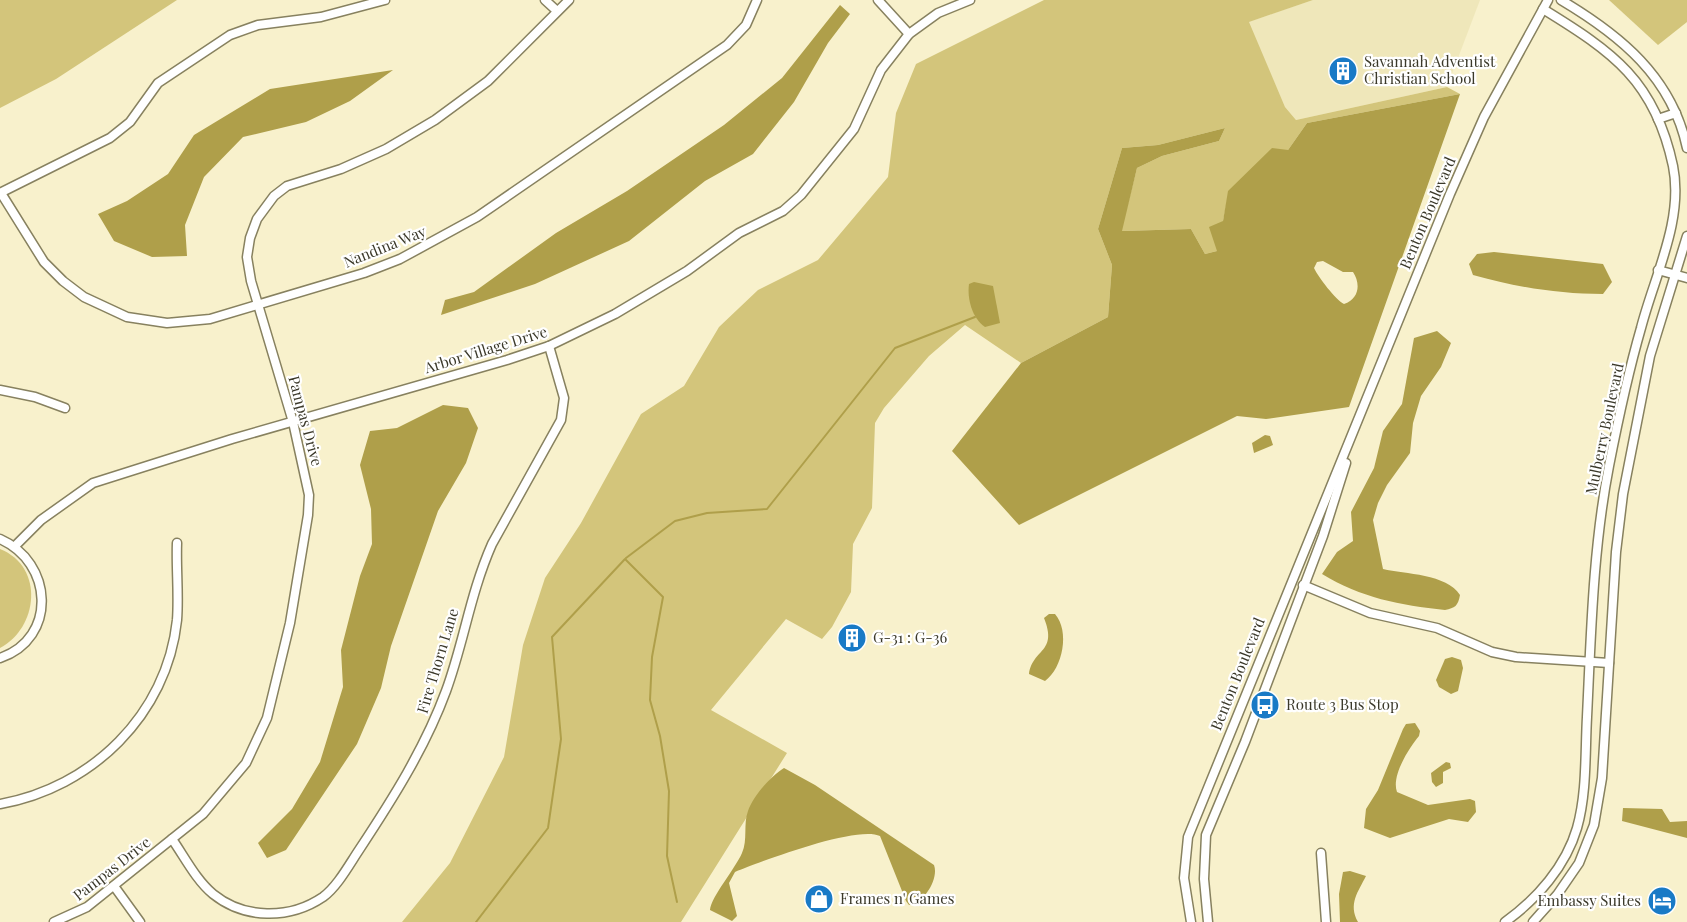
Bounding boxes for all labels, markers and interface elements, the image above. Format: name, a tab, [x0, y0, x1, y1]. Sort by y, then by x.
place label: Savannah Adventist Christian School	[1364, 51, 1496, 88]
building icon: Savannah Adventist Christian School	[1327, 55, 1359, 87]
street label: Benton Boulevard	[1394, 153, 1460, 272]
street label: Nandina Way	[341, 220, 429, 272]
street label: Arbor Village Drive	[421, 321, 550, 378]
street label: Mulberry Boulevard	[1580, 361, 1628, 496]
street label: Pampas Drive	[284, 373, 328, 468]
street label: Fire Thorn Lane	[412, 606, 463, 716]
street label: Benton Boulevard	[1205, 614, 1269, 733]
building icon: G-31 : G-36	[836, 622, 868, 654]
place label: G-31 : G-36	[873, 627, 948, 647]
bus stop icon: Route 3 Bus Stop	[1249, 689, 1281, 721]
place label: Route 3 Bus Stop	[1286, 694, 1399, 714]
street label: Pampas Drive	[69, 832, 154, 905]
shop icon: Frames n' Games	[803, 883, 835, 915]
hotel icon: Embassy Suites	[1646, 885, 1678, 917]
place label: Frames n' Games	[840, 888, 955, 908]
place label: Embassy Suites	[1537, 890, 1641, 910]

